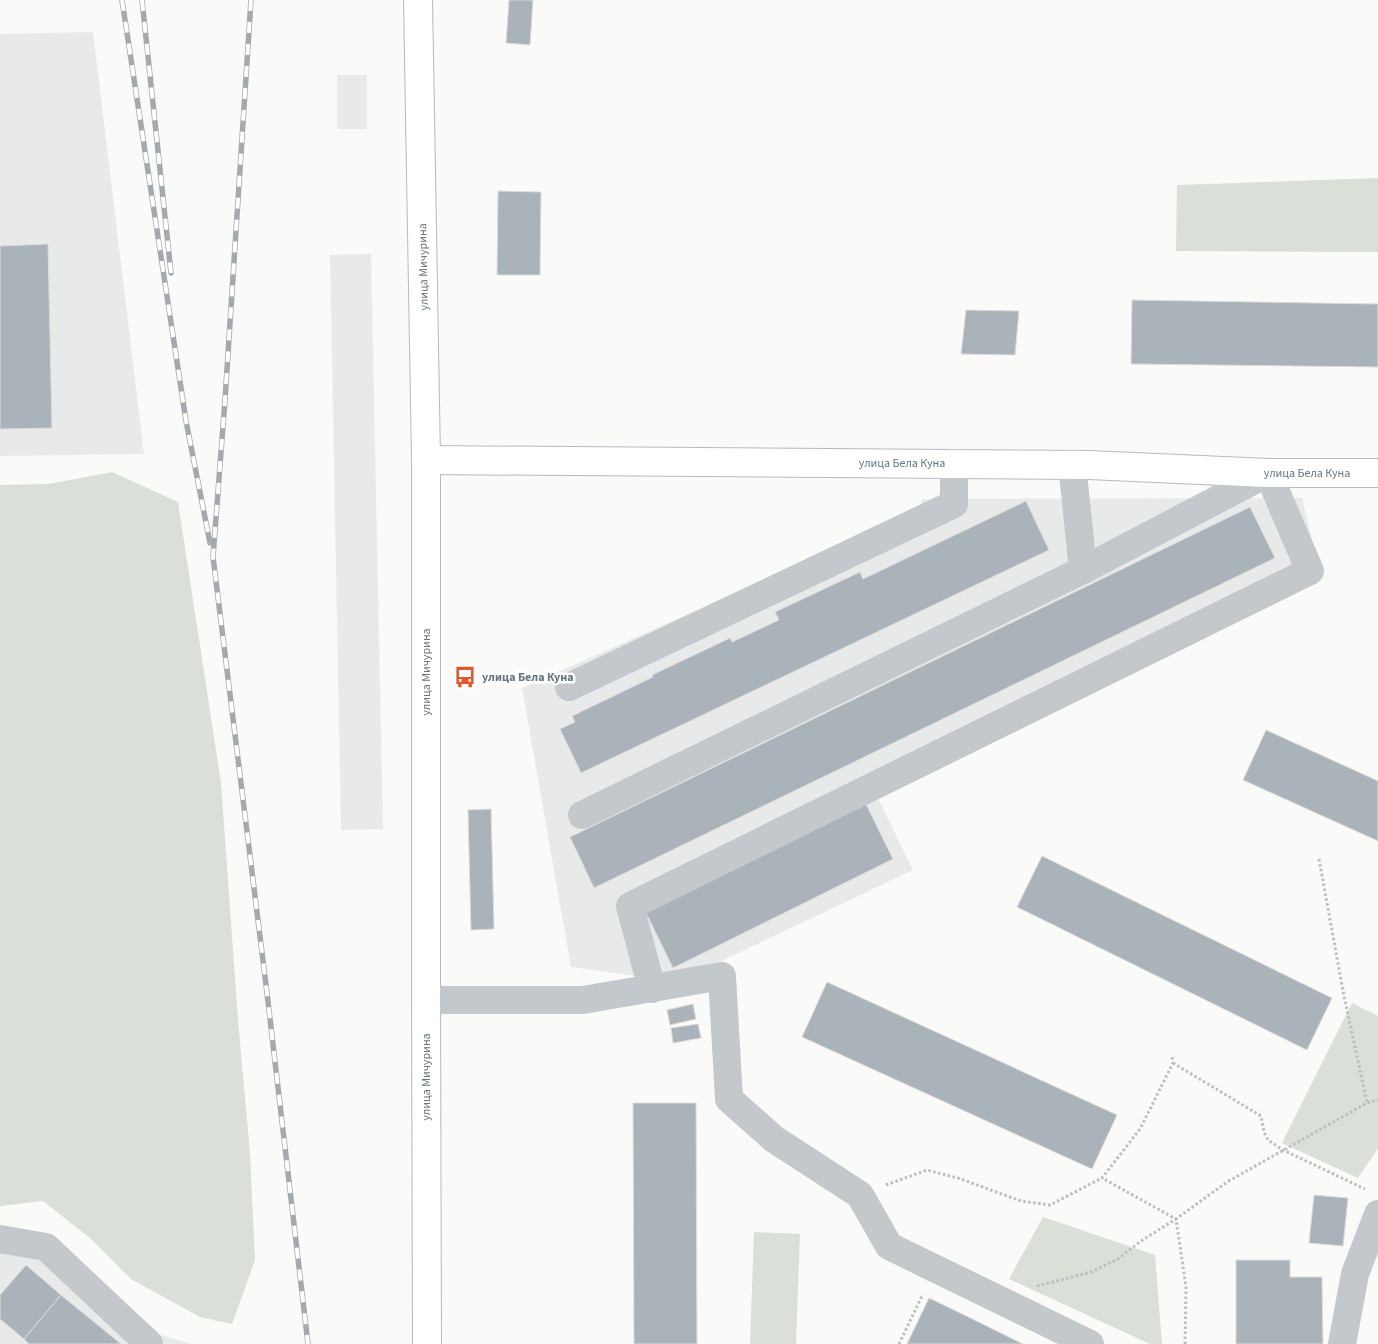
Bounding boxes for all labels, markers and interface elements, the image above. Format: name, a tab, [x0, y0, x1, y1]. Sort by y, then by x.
street label: улица Мичурина	[414, 223, 433, 311]
street label: улица Бела Куна	[859, 455, 945, 472]
street label: улица Бела Куна	[1264, 465, 1350, 482]
street label: улица Мичурина	[418, 628, 435, 716]
bus stop icon: улица Бела Куна	[452, 664, 478, 690]
place label: улица Бела Куна	[482, 669, 574, 686]
street label: улица Мичурина	[418, 1033, 435, 1121]

